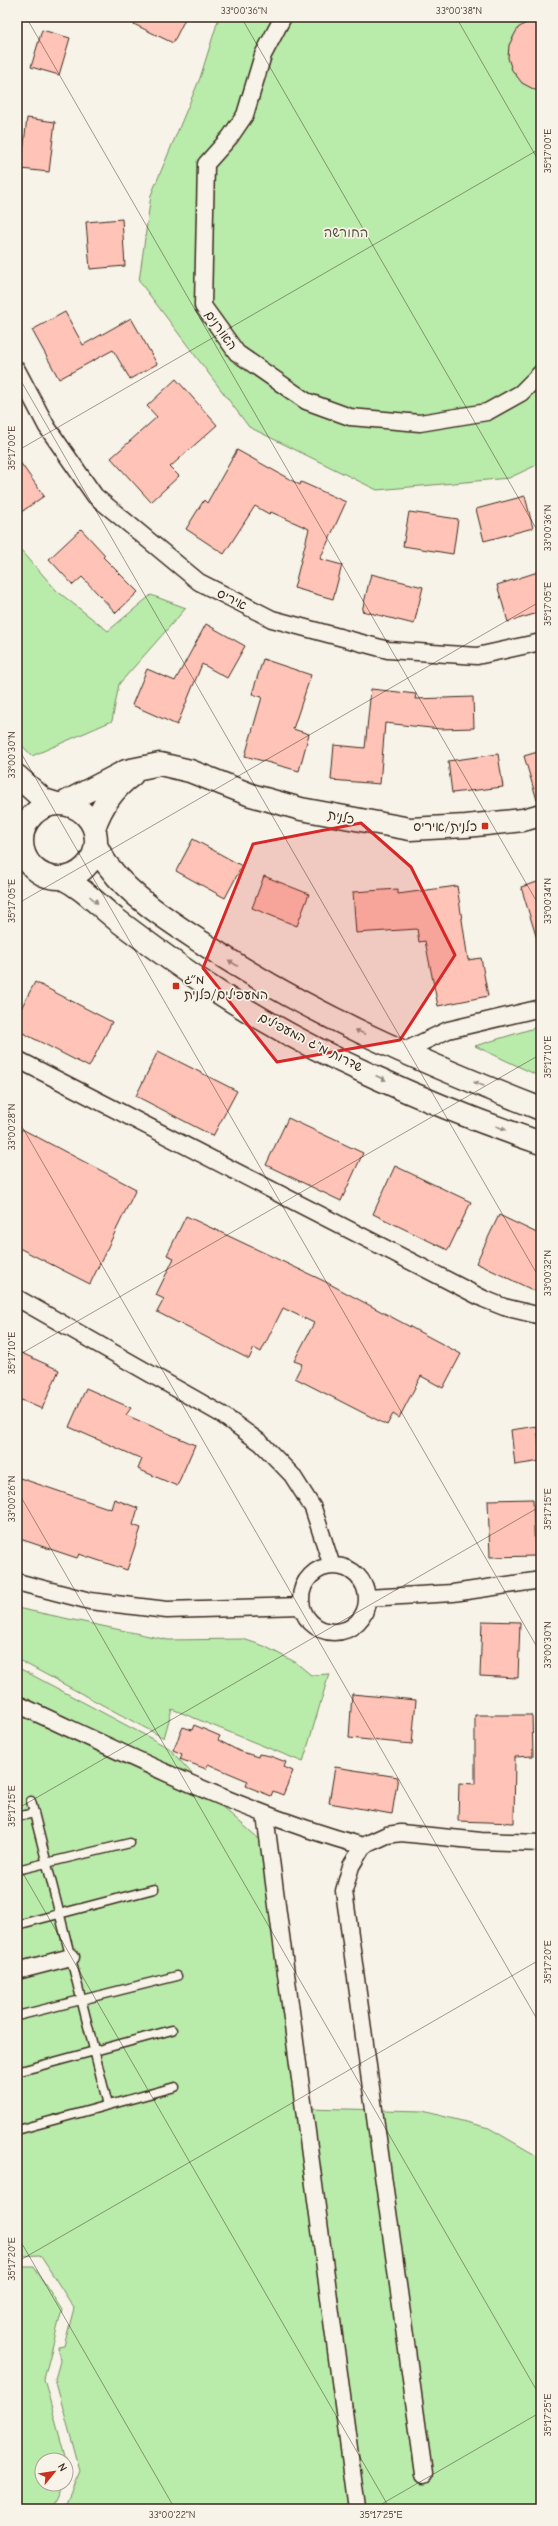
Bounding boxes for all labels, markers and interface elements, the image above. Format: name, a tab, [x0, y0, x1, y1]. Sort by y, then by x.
text: 33°00'36"N	[221, 5, 267, 17]
text: 33°00'38"N	[436, 5, 482, 17]
text: 35°17'00"E	[542, 129, 554, 173]
park label: החורשה	[324, 225, 368, 240]
street label: האורנים	[202, 307, 240, 353]
text: 35°17'00"E	[6, 426, 18, 470]
text: 33°00'36"N	[542, 505, 554, 551]
text: 35°17'05"E	[542, 582, 554, 626]
street label: איריס	[215, 585, 249, 613]
text: 33°00'30"N	[6, 731, 18, 779]
street label: כלנית	[326, 807, 356, 827]
place label: כלנית/איריס	[413, 819, 477, 834]
marker: כלנית/איריס	[480, 821, 490, 831]
text: 33°00'34"N	[542, 878, 554, 924]
text: 35°17'05"E	[6, 879, 18, 923]
one-way arrow	[88, 895, 99, 904]
one-way arrow	[228, 959, 238, 967]
place label: מ״ג המעפילים/כלנית	[184, 972, 268, 1002]
marker: מ״ג המעפילים/כלנית	[171, 981, 181, 991]
street label: שדרות מ"ג המעפילים	[256, 1009, 366, 1075]
one-way arrow	[354, 1029, 365, 1035]
text: 35°17'10"E	[542, 1036, 554, 1078]
one-way arrow	[376, 1075, 387, 1081]
one-way arrow	[472, 1081, 484, 1087]
text: 33°00'28"N	[6, 1104, 18, 1150]
one-way arrow	[496, 1126, 508, 1132]
text: 33°00'32"N	[542, 1250, 554, 1296]
text: 35°17'10"E	[6, 1332, 18, 1374]
text: 33°00'26"N	[6, 1476, 18, 1522]
text: 35°17'15"E	[542, 1488, 554, 1530]
text: 33°00'30"N	[542, 1621, 554, 1669]
text: 35°17'15"E	[6, 1785, 18, 1827]
text: 35°17'20"E	[542, 1940, 554, 1984]
text: 35°17'20"E	[6, 2237, 18, 2281]
text: 35°17'25"E	[542, 2393, 554, 2437]
north arrow	[34, 2452, 74, 2492]
text: N	[55, 2461, 70, 2474]
text: 33°00'22"N	[149, 2509, 195, 2521]
text: 35°17'25"E	[359, 2509, 403, 2521]

